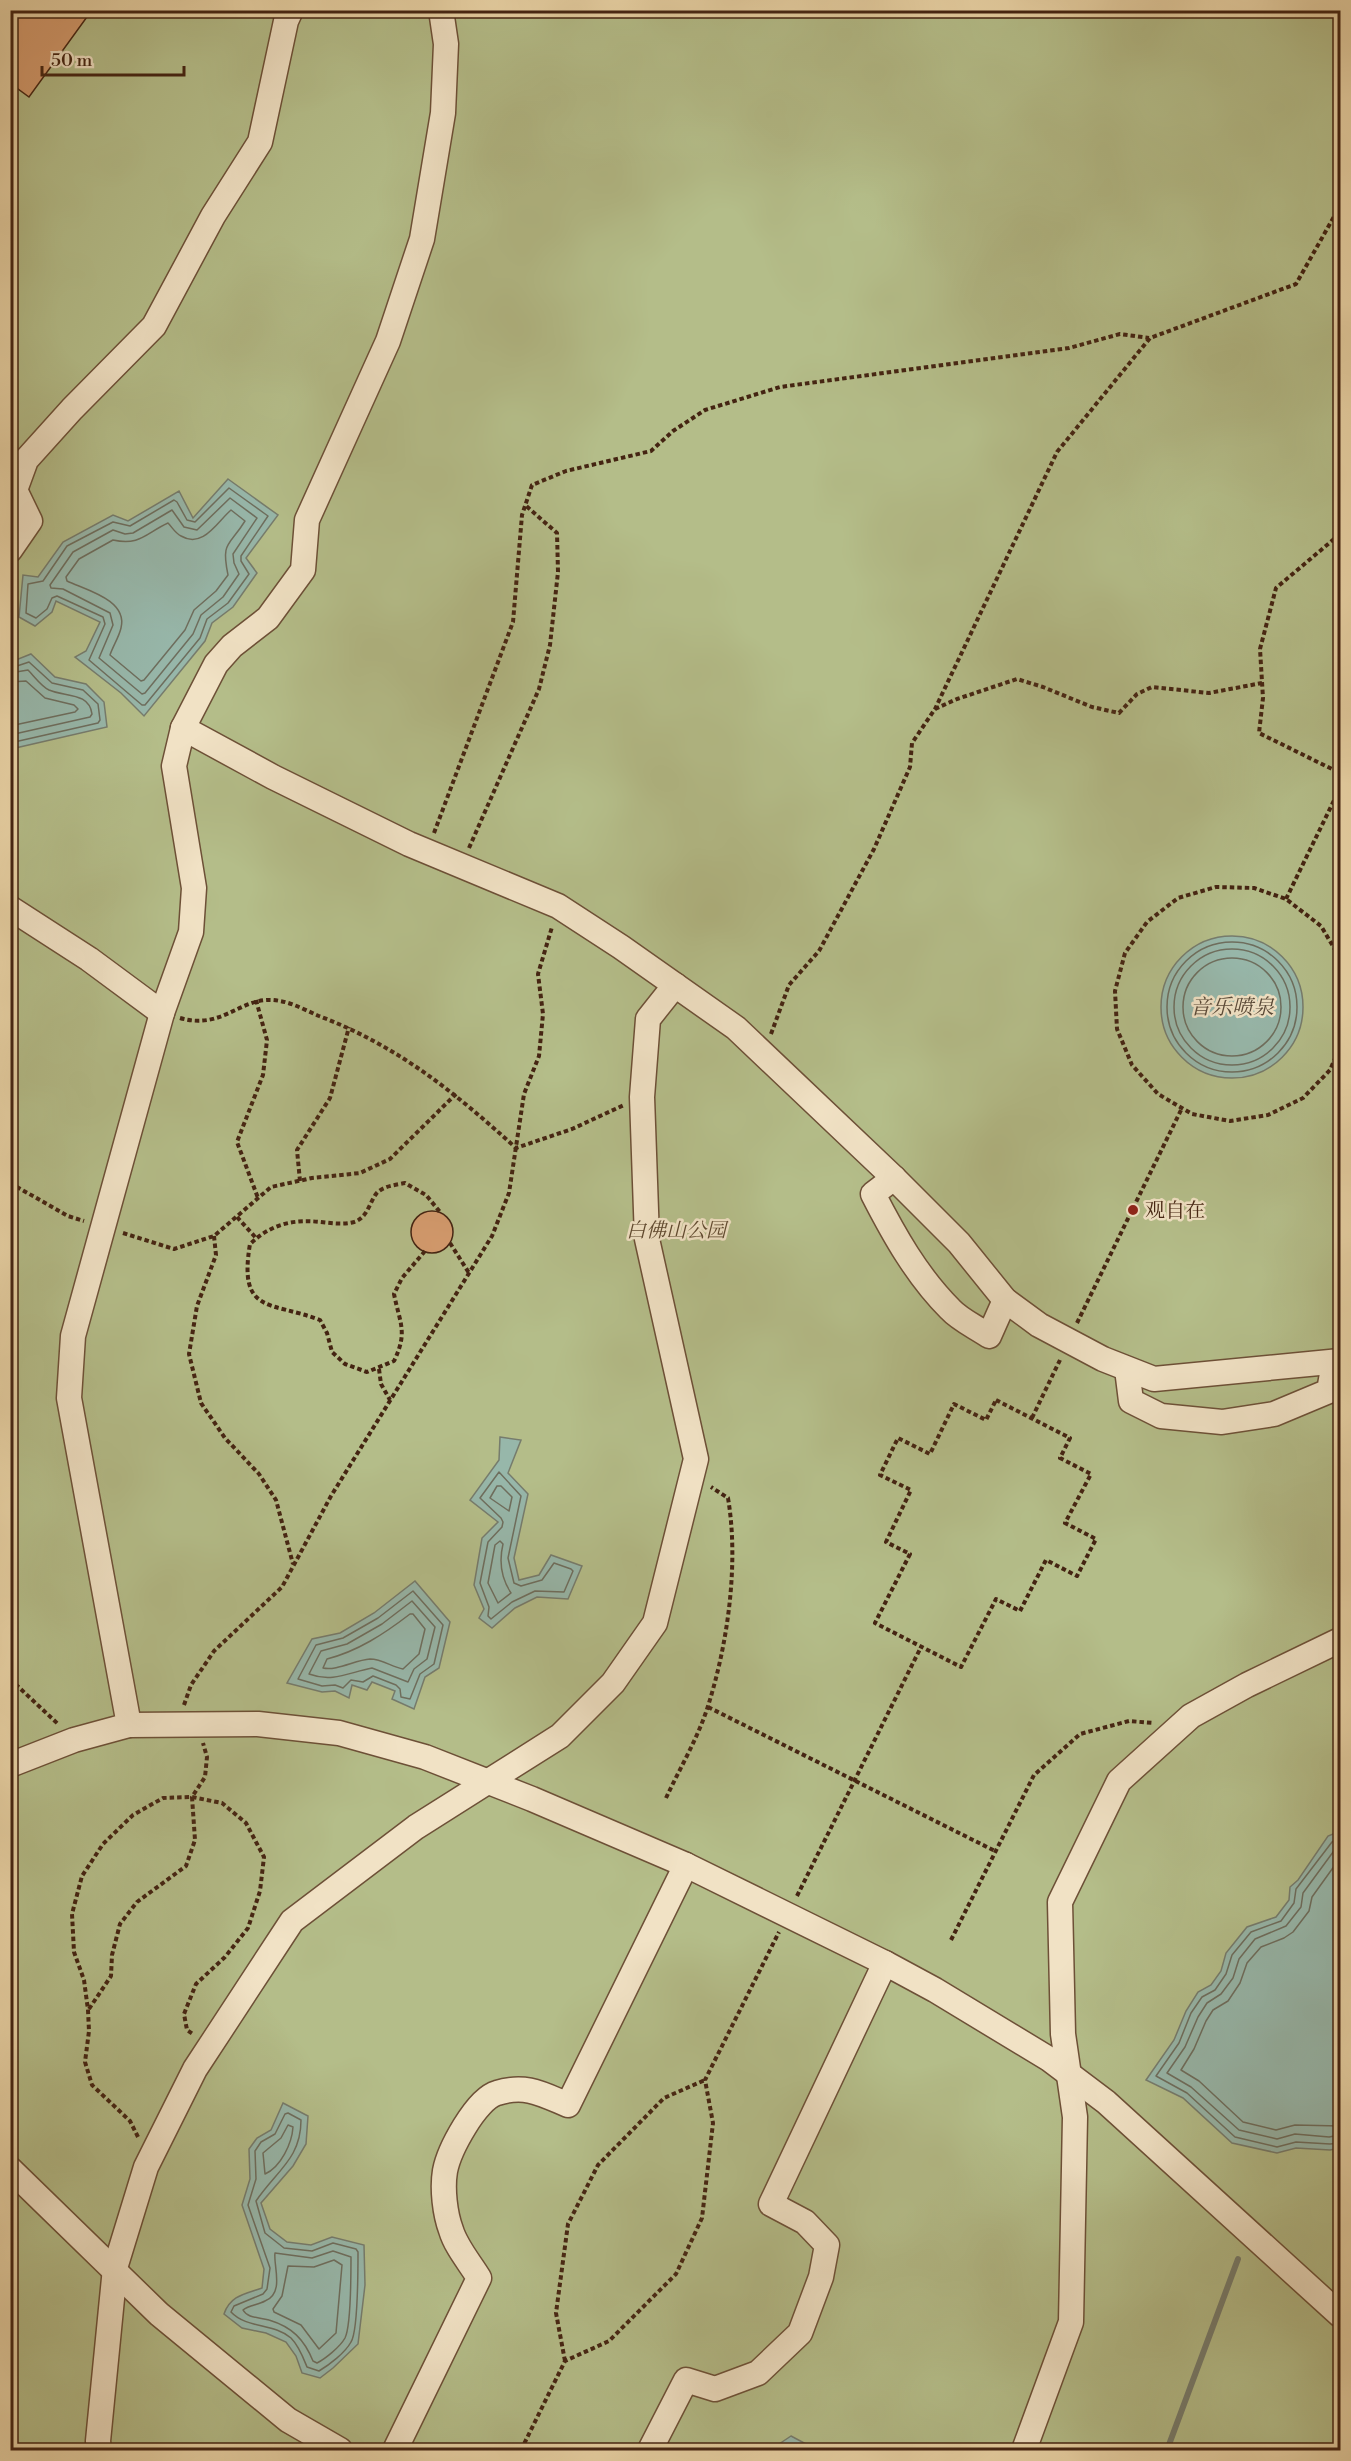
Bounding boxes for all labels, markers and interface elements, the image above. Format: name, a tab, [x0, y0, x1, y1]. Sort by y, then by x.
scale bar	[42, 39, 184, 77]
text: 50 m	[51, 49, 93, 72]
water label: 音乐喷泉	[1190, 995, 1275, 1021]
place label: 观自在	[1145, 1199, 1205, 1224]
marker: 观自在	[1126, 1203, 1140, 1217]
park label: 白佛山公园	[626, 1219, 729, 1244]

